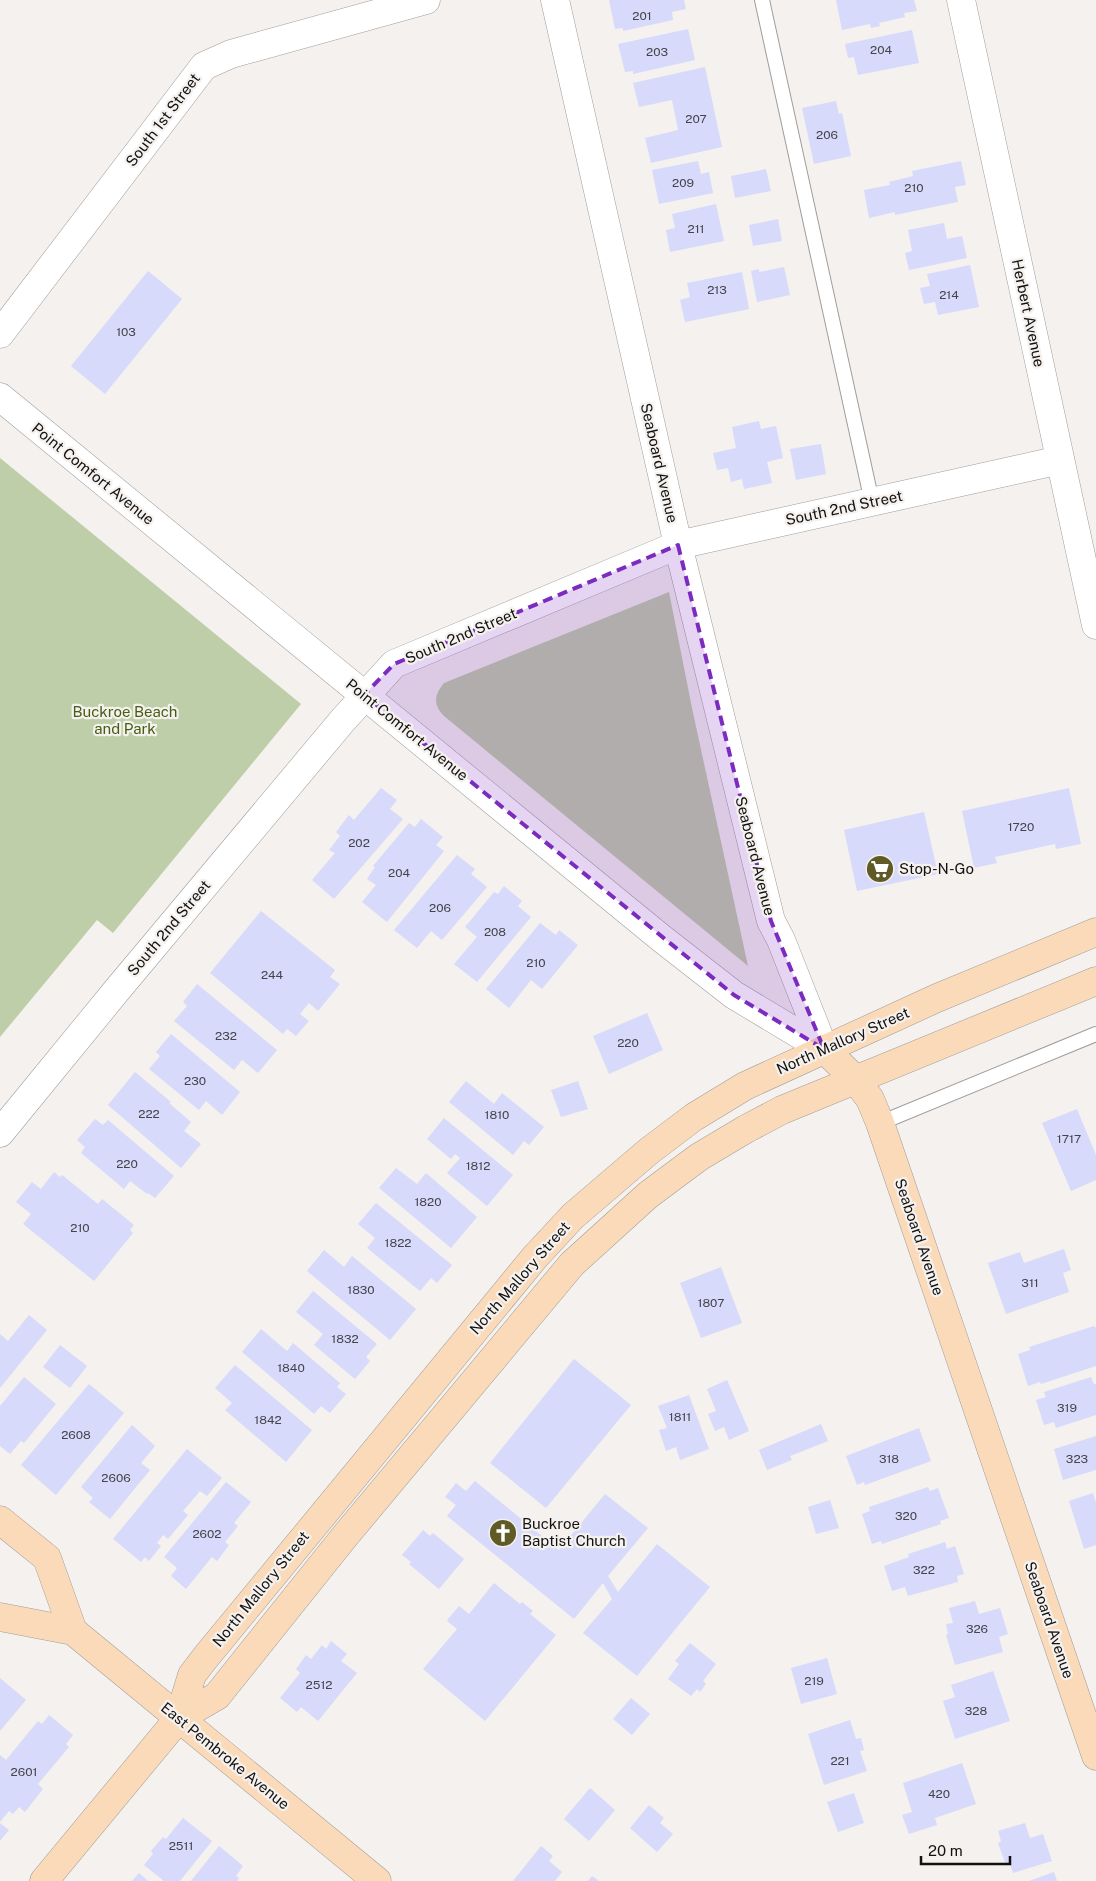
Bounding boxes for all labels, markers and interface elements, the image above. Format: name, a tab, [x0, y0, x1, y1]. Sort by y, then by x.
house number: 201	[632, 9, 652, 23]
house number: 204	[870, 43, 892, 57]
house number: 203	[646, 45, 668, 59]
street label: South 1st Street	[122, 70, 203, 170]
house number: 207	[685, 112, 707, 126]
house number: 206	[816, 128, 838, 142]
house number: 209	[672, 176, 694, 190]
house number: 210	[904, 181, 924, 195]
house number: 211	[688, 222, 704, 236]
street label: Herbert Avenue	[1009, 257, 1048, 368]
house number: 213	[707, 283, 727, 297]
house number: 214	[939, 288, 959, 302]
house number: 103	[116, 325, 136, 339]
street label: Seaboard Avenue	[637, 401, 682, 524]
street label: Point Comfort Avenue	[29, 419, 158, 528]
street label: South 2nd Street	[784, 487, 904, 528]
street label: South 2nd Street	[403, 604, 519, 667]
street label: Point Comfort Avenue	[343, 675, 472, 784]
park label: Buckroe Beach and Park	[72, 703, 178, 737]
street label: Seaboard Avenue	[732, 795, 779, 917]
house number: 1720	[1008, 820, 1034, 834]
house number: 202	[348, 836, 370, 850]
supermarket icon: Stop-N-Go	[865, 854, 895, 884]
place label: Stop-N-Go	[899, 860, 974, 877]
house number: 204	[388, 866, 410, 880]
street label: South 2nd Street	[124, 876, 214, 979]
house number: 206	[429, 901, 451, 915]
house number: 208	[484, 925, 506, 939]
house number: 210	[526, 956, 546, 970]
house number: 244	[261, 968, 284, 982]
street label: North Mallory Street	[774, 1004, 912, 1077]
house number: 232	[215, 1029, 237, 1043]
house number: 220	[617, 1036, 639, 1050]
house number: 230	[184, 1074, 206, 1088]
house number: 222	[138, 1107, 160, 1121]
house number: 1810	[485, 1108, 509, 1122]
house number: 1717	[1057, 1132, 1081, 1146]
house number: 220	[116, 1157, 138, 1171]
house number: 1812	[466, 1159, 490, 1173]
street label: Seaboard Avenue	[892, 1176, 947, 1297]
house number: 1820	[414, 1195, 442, 1209]
street label: North Mallory Street	[466, 1218, 573, 1337]
house number: 210	[70, 1221, 90, 1235]
house number: 1822	[385, 1236, 411, 1250]
house number: 311	[1021, 1276, 1039, 1290]
house number: 1830	[347, 1283, 375, 1297]
house number: 1807	[698, 1296, 724, 1310]
house number: 1832	[331, 1332, 359, 1346]
house number: 1840	[277, 1361, 305, 1375]
house number: 319	[1057, 1401, 1077, 1415]
house number: 1811	[669, 1410, 691, 1424]
house number: 1842	[254, 1413, 282, 1427]
house number: 2608	[61, 1428, 91, 1442]
house number: 318	[879, 1452, 899, 1466]
house number: 323	[1066, 1452, 1088, 1466]
house number: 2606	[101, 1471, 131, 1485]
house number: 320	[895, 1509, 917, 1523]
place label: Buckroe Baptist Church	[522, 1515, 626, 1549]
church icon: Buckroe Baptist Church	[488, 1518, 518, 1548]
house number: 2602	[192, 1527, 222, 1541]
street label: North Mallory Street	[209, 1527, 312, 1650]
street label: Seaboard Avenue	[1022, 1559, 1077, 1680]
house number: 322	[913, 1563, 935, 1577]
house number: 326	[966, 1622, 988, 1636]
house number: 219	[804, 1674, 824, 1688]
house number: 2512	[306, 1678, 332, 1692]
street label: East Pembroke Avenue	[158, 1699, 293, 1813]
house number: 328	[965, 1704, 987, 1718]
house number: 221	[830, 1754, 850, 1768]
house number: 2601	[11, 1765, 37, 1779]
house number: 420	[928, 1787, 950, 1801]
scale bar	[921, 1834, 1010, 1866]
house number: 2511	[169, 1839, 193, 1853]
text: 20 m	[928, 1842, 963, 1859]

